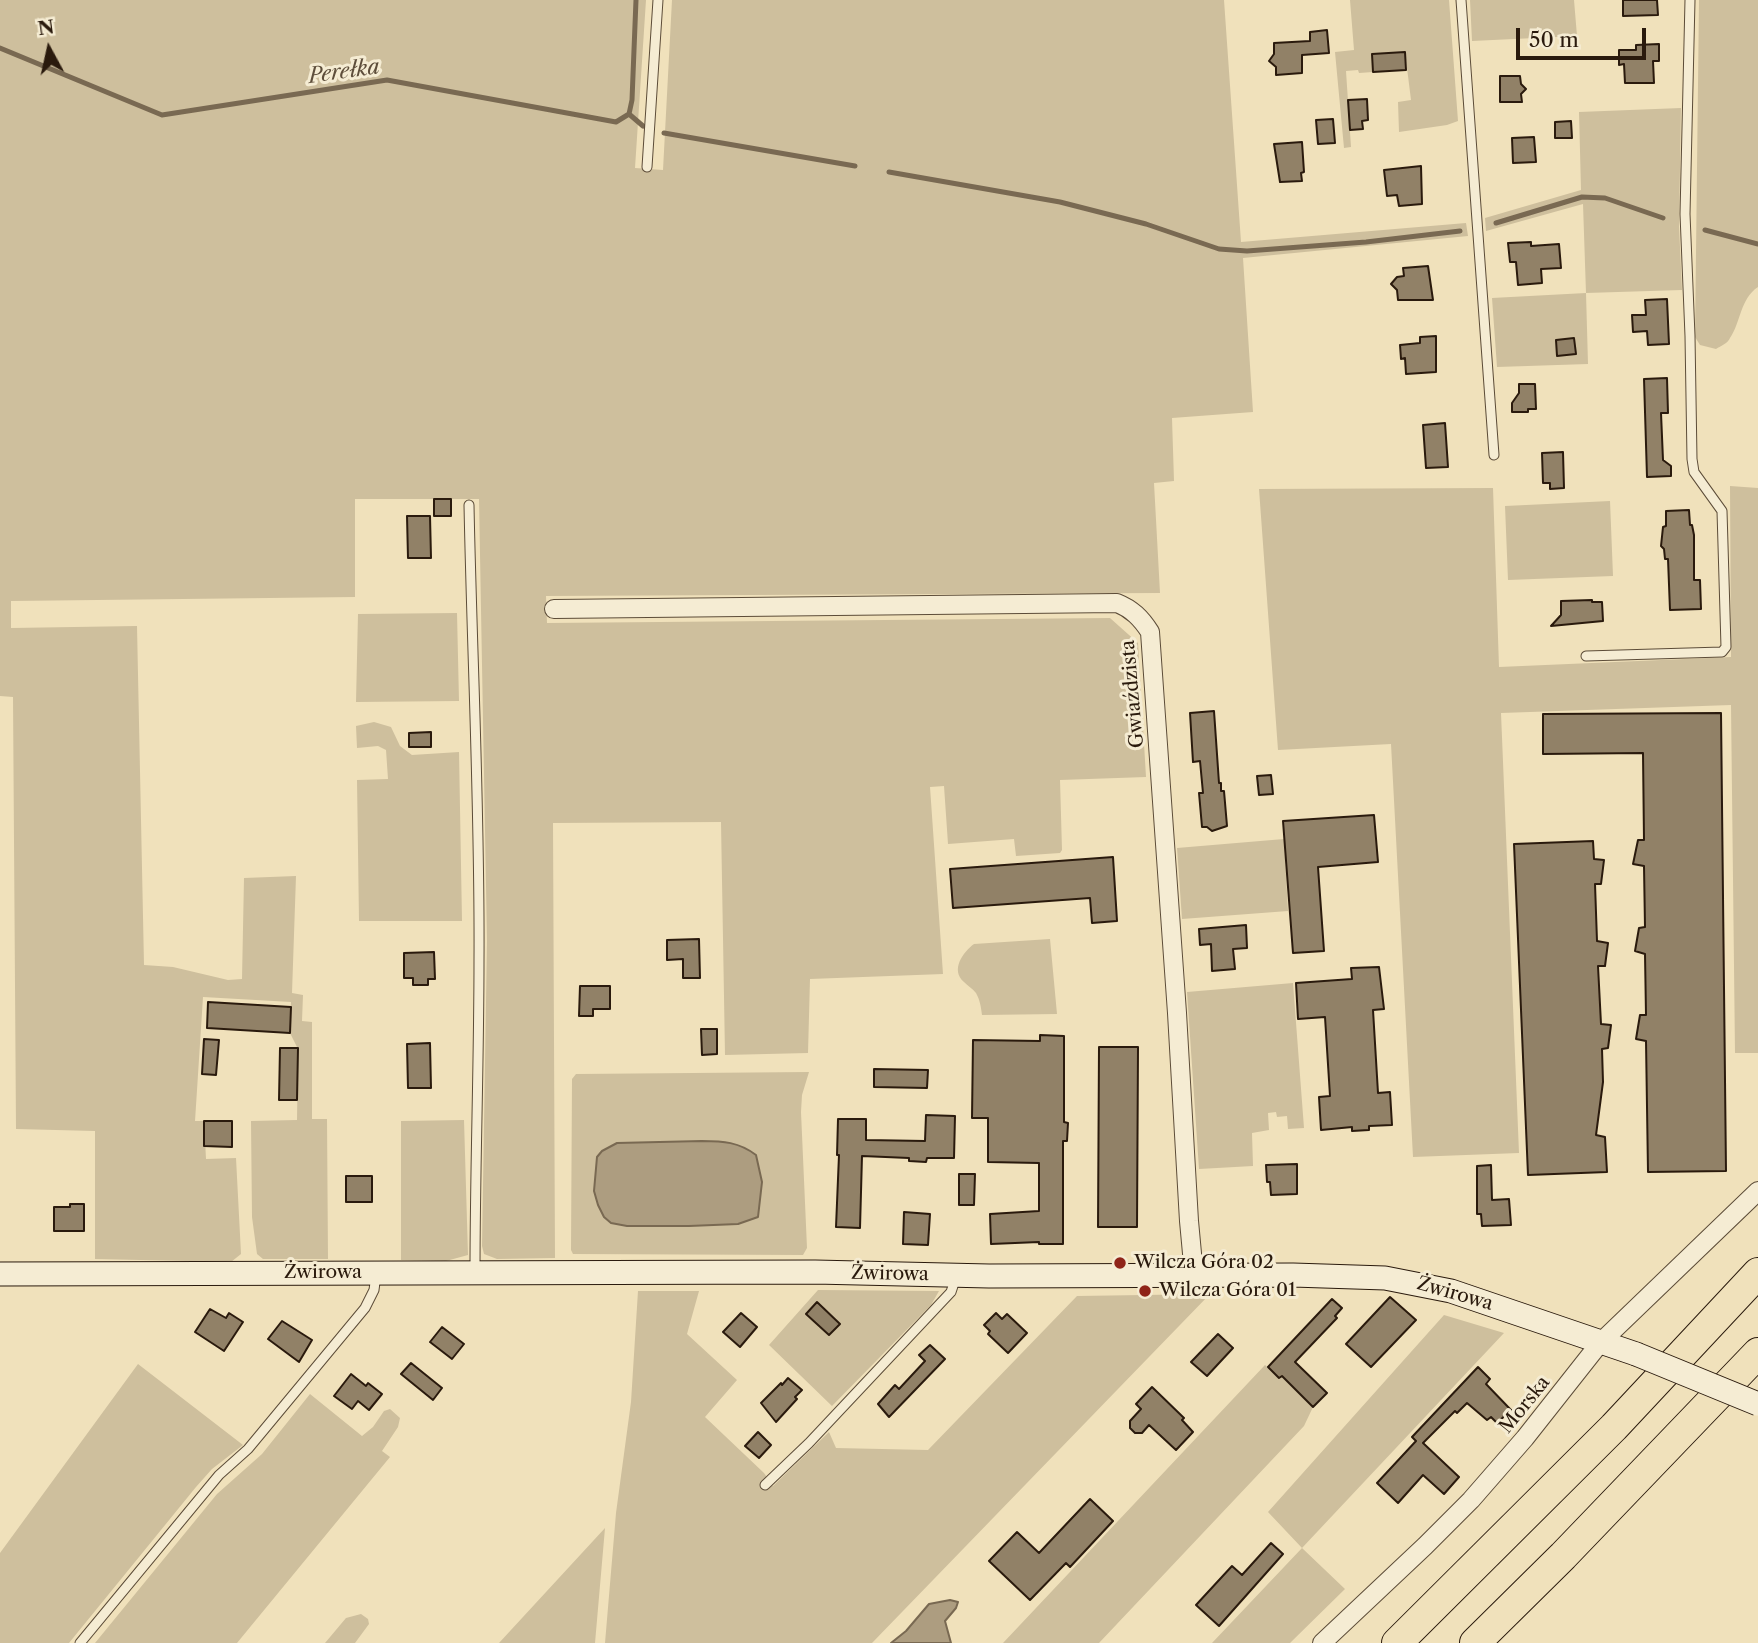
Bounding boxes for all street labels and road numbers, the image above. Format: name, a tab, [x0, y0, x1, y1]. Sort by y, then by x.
street label: Gwiaździsta	[1117, 639, 1149, 749]
street label: Żwirowa	[284, 1262, 362, 1284]
street label: Żwirowa	[851, 1262, 929, 1286]
street label: Żwirowa	[1414, 1272, 1496, 1316]
street label: Morska	[1495, 1372, 1555, 1438]

